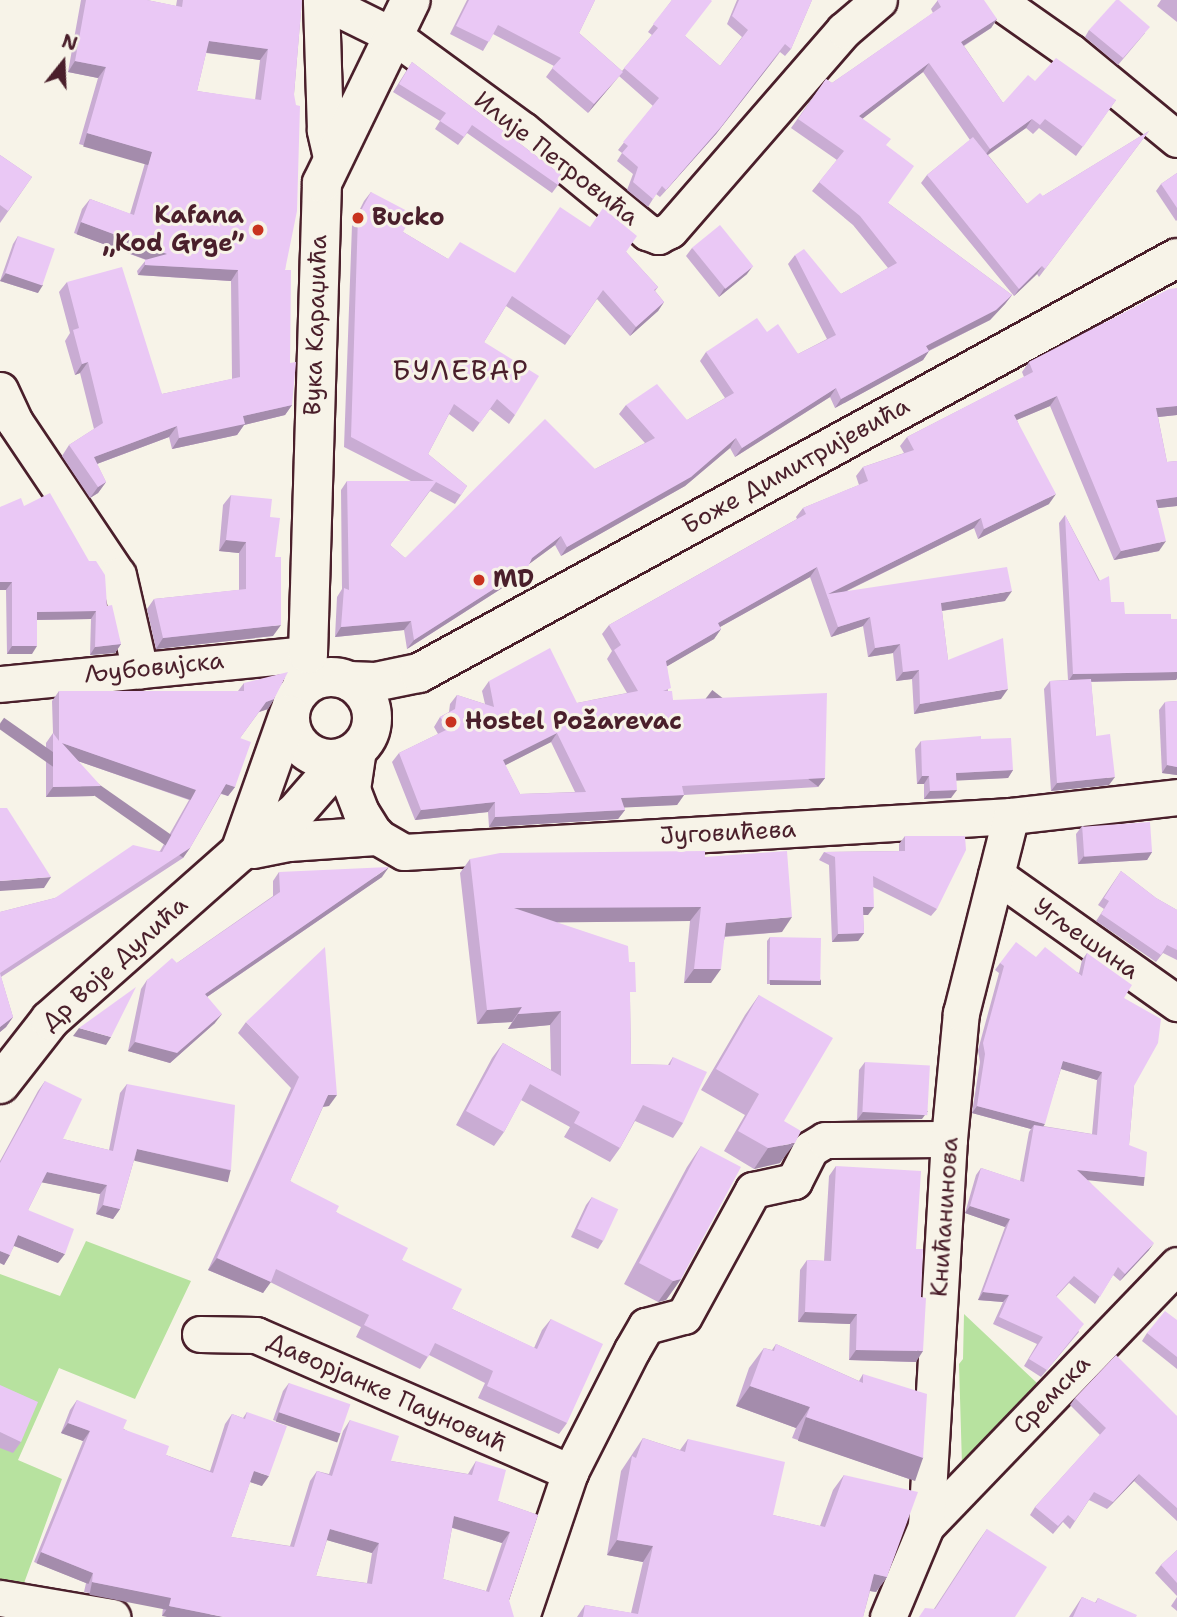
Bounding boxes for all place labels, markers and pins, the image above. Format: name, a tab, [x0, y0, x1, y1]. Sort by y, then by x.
place label: Kafana „Kod Grge”	[103, 202, 244, 258]
place label: Bucko	[372, 204, 445, 232]
marker: Bucko	[350, 210, 366, 226]
marker: Kafana „Kod Grge”	[250, 222, 266, 238]
place label: MD	[493, 566, 534, 594]
marker: MD	[471, 572, 487, 588]
place label: Hostel Požarevac	[465, 708, 682, 736]
marker: Hostel Požarevac	[443, 714, 459, 730]

